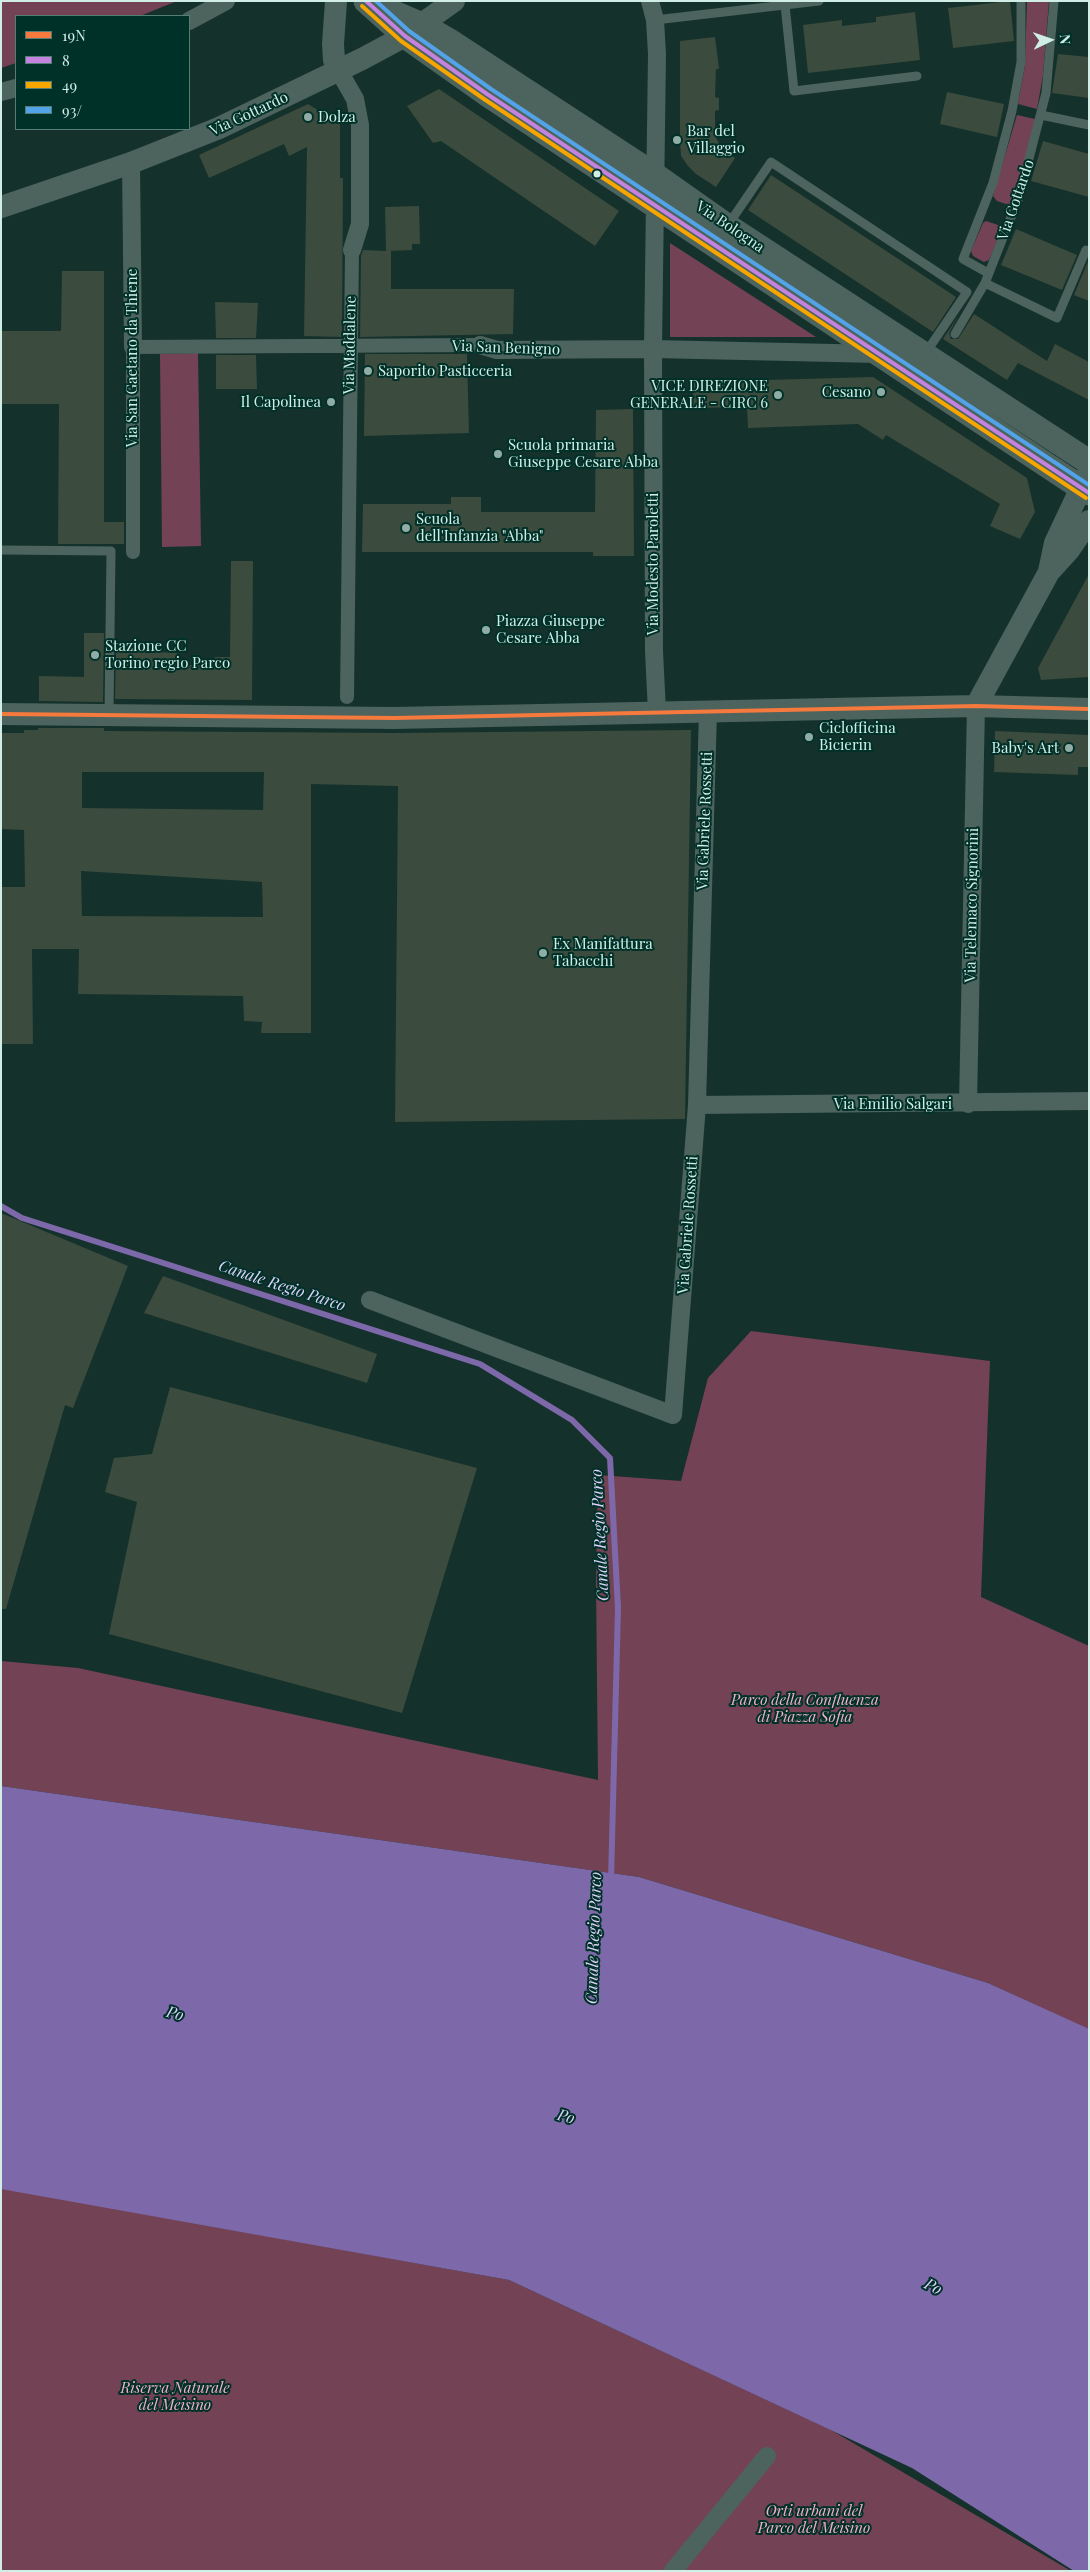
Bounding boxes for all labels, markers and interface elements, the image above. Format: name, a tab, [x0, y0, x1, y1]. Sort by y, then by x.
legend	[15, 15, 190, 130]
north arrow	[1025, 15, 1075, 65]
text: 19N	[62, 25, 86, 45]
text: N	[1056, 34, 1075, 45]
text: 8	[62, 50, 70, 70]
text: 49	[62, 75, 77, 95]
street label: Via Gottardo	[207, 88, 291, 140]
text: 93/	[62, 100, 82, 120]
place label: Dolza	[318, 108, 356, 126]
marker: Dolza	[302, 111, 314, 123]
place label: Bar del Villaggio	[687, 122, 745, 157]
marker: Bar del Villaggio	[671, 134, 683, 146]
street label: Via Gottardo	[994, 157, 1038, 243]
unlabelled marker	[592, 169, 602, 179]
street label: Via Bologna	[692, 198, 768, 256]
street label: Via San Gaetano da Thiene	[123, 269, 141, 447]
street label: Via Maddalene	[340, 296, 360, 394]
street label: Via San Benigno	[452, 337, 560, 359]
place label: Saporito Pasticceria	[378, 362, 512, 380]
marker: Saporito Pasticceria	[362, 365, 374, 377]
place label: VICE DIREZIONE GENERALE - CIRC 6	[630, 377, 768, 412]
place label: Cesano	[822, 383, 871, 401]
marker: Cesano	[875, 386, 887, 398]
marker: VICE DIREZIONE GENERALE - CIRC 6	[772, 389, 784, 401]
place label: Il Capolinea	[241, 393, 321, 411]
marker: Il Capolinea	[325, 396, 337, 408]
place label: Scuola primaria Giuseppe Cesare Abba	[508, 436, 658, 471]
marker: Scuola primaria Giuseppe Cesare Abba	[492, 448, 504, 460]
street label: Via Modesto Paroletti	[644, 493, 662, 635]
place label: Scuola dell'Infanzia "Abba"	[416, 510, 544, 545]
marker: Scuola dell'Infanzia "Abba"	[400, 522, 412, 534]
place label: Piazza Giuseppe Cesare Abba	[496, 612, 605, 647]
marker: Piazza Giuseppe Cesare Abba	[480, 624, 492, 636]
place label: Stazione CC Torino regio Parco	[105, 637, 230, 672]
marker: Stazione CC Torino regio Parco	[89, 649, 101, 661]
place label: Ciclofficina Bicierin	[819, 719, 896, 754]
marker: Ciclofficina Bicierin	[803, 731, 815, 743]
place label: Baby's Art	[992, 739, 1059, 757]
marker: Baby's Art	[1063, 742, 1075, 754]
street label: Via Gabriele Rossetti	[694, 751, 716, 891]
street label: Via Telemaco Signorini	[962, 828, 982, 982]
place label: Ex Manifattura Tabacchi	[553, 935, 653, 970]
marker: Ex Manifattura Tabacchi	[537, 947, 549, 959]
street label: Via Emilio Salgari	[834, 1095, 952, 1113]
street label: Via Gabriele Rossetti	[674, 1155, 702, 1295]
water label: Canale Regio Parco	[216, 1256, 348, 1316]
water label: Canale Regio Parco	[587, 1468, 613, 1602]
park label: Parco della Confluenza di Piazza Sofia	[731, 1691, 879, 1726]
water label: Canale Regio Parco	[582, 1872, 606, 2004]
water label: Po	[164, 2003, 186, 2025]
water label: Po	[555, 2106, 577, 2128]
water label: Po	[921, 2275, 945, 2299]
park label: Riserva Naturale del Meisino	[120, 2379, 230, 2414]
park label: Orti urbani del Parco del Meisino	[758, 2502, 870, 2537]

